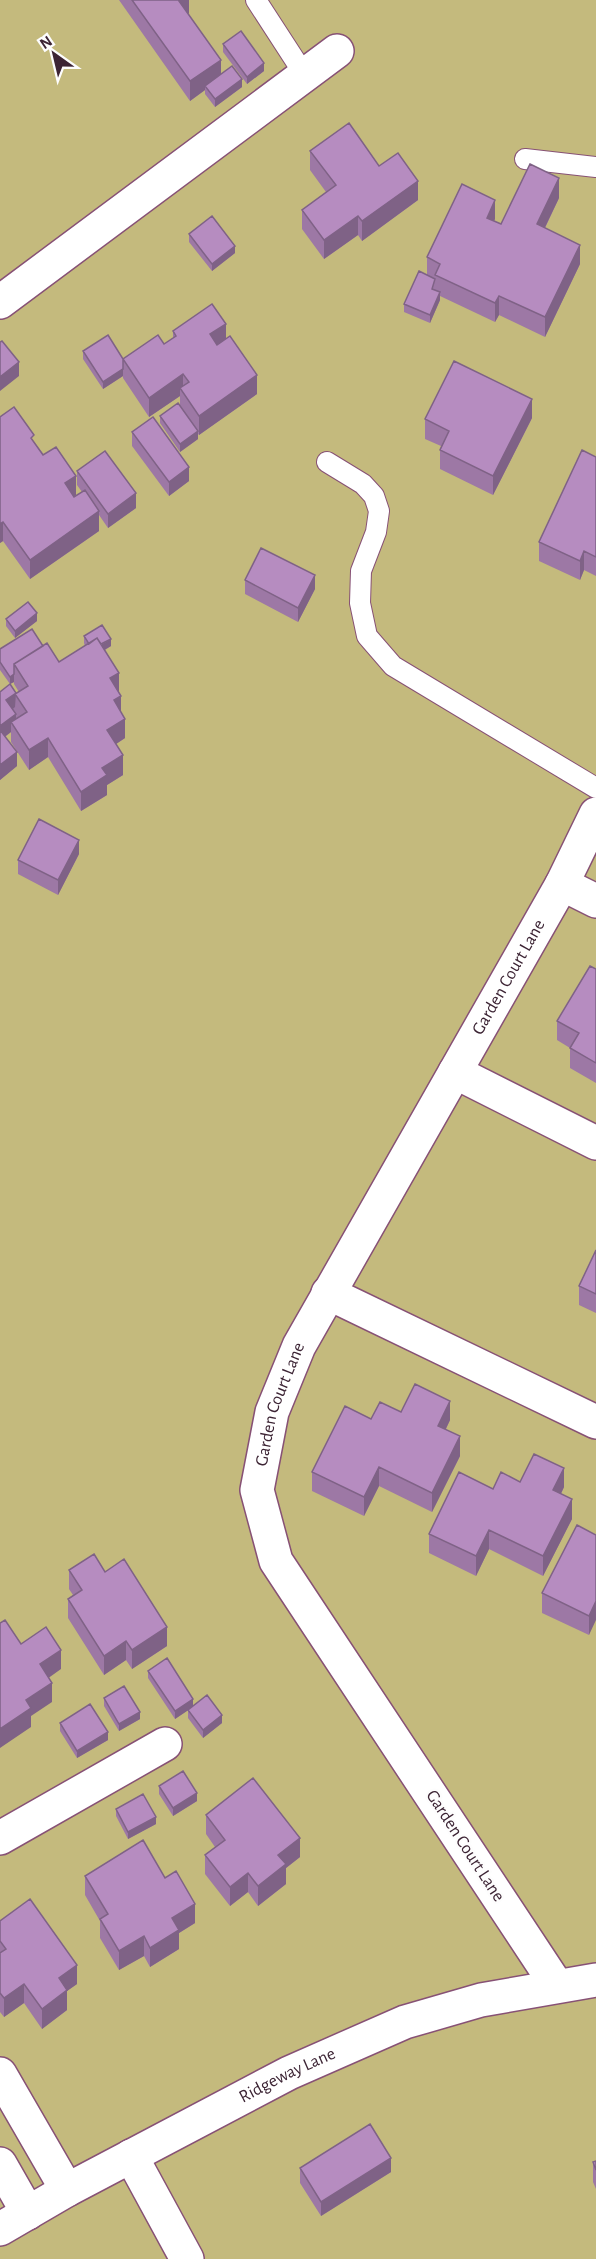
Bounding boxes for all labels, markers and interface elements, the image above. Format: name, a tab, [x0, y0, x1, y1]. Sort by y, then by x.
north arrow	[24, 24, 84, 84]
text: N	[37, 33, 55, 52]
street label: Garden Court Lane	[469, 917, 549, 1038]
street label: Garden Court Lane	[253, 1340, 308, 1468]
street label: Garden Court Lane	[422, 1787, 508, 1905]
street label: Ridgeway Lane	[236, 2045, 338, 2107]

